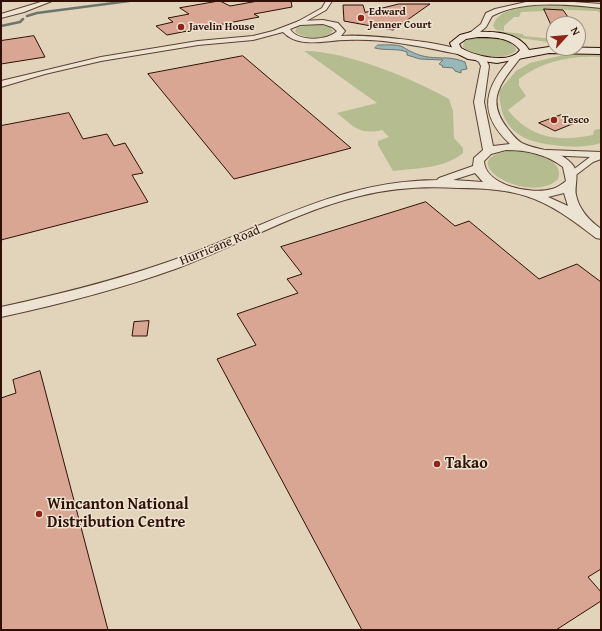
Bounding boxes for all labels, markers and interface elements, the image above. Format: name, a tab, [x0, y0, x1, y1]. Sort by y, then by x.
place label: Edward Jenner Court	[369, 5, 432, 31]
marker: Edward Jenner Court	[356, 13, 366, 23]
north arrow	[546, 16, 586, 56]
place label: Javelin House	[189, 20, 255, 34]
marker: Javelin House	[176, 22, 186, 32]
text: N	[567, 24, 585, 38]
place label: Tesco	[562, 113, 589, 127]
marker: Tesco	[549, 115, 559, 125]
street label: Hurricane Road	[177, 223, 263, 269]
place label: Takao	[445, 454, 488, 474]
marker: Takao	[432, 459, 442, 469]
place label: Wincanton National Distribution Centre	[47, 495, 189, 533]
marker: Wincanton National Distribution Centre	[34, 509, 44, 519]

